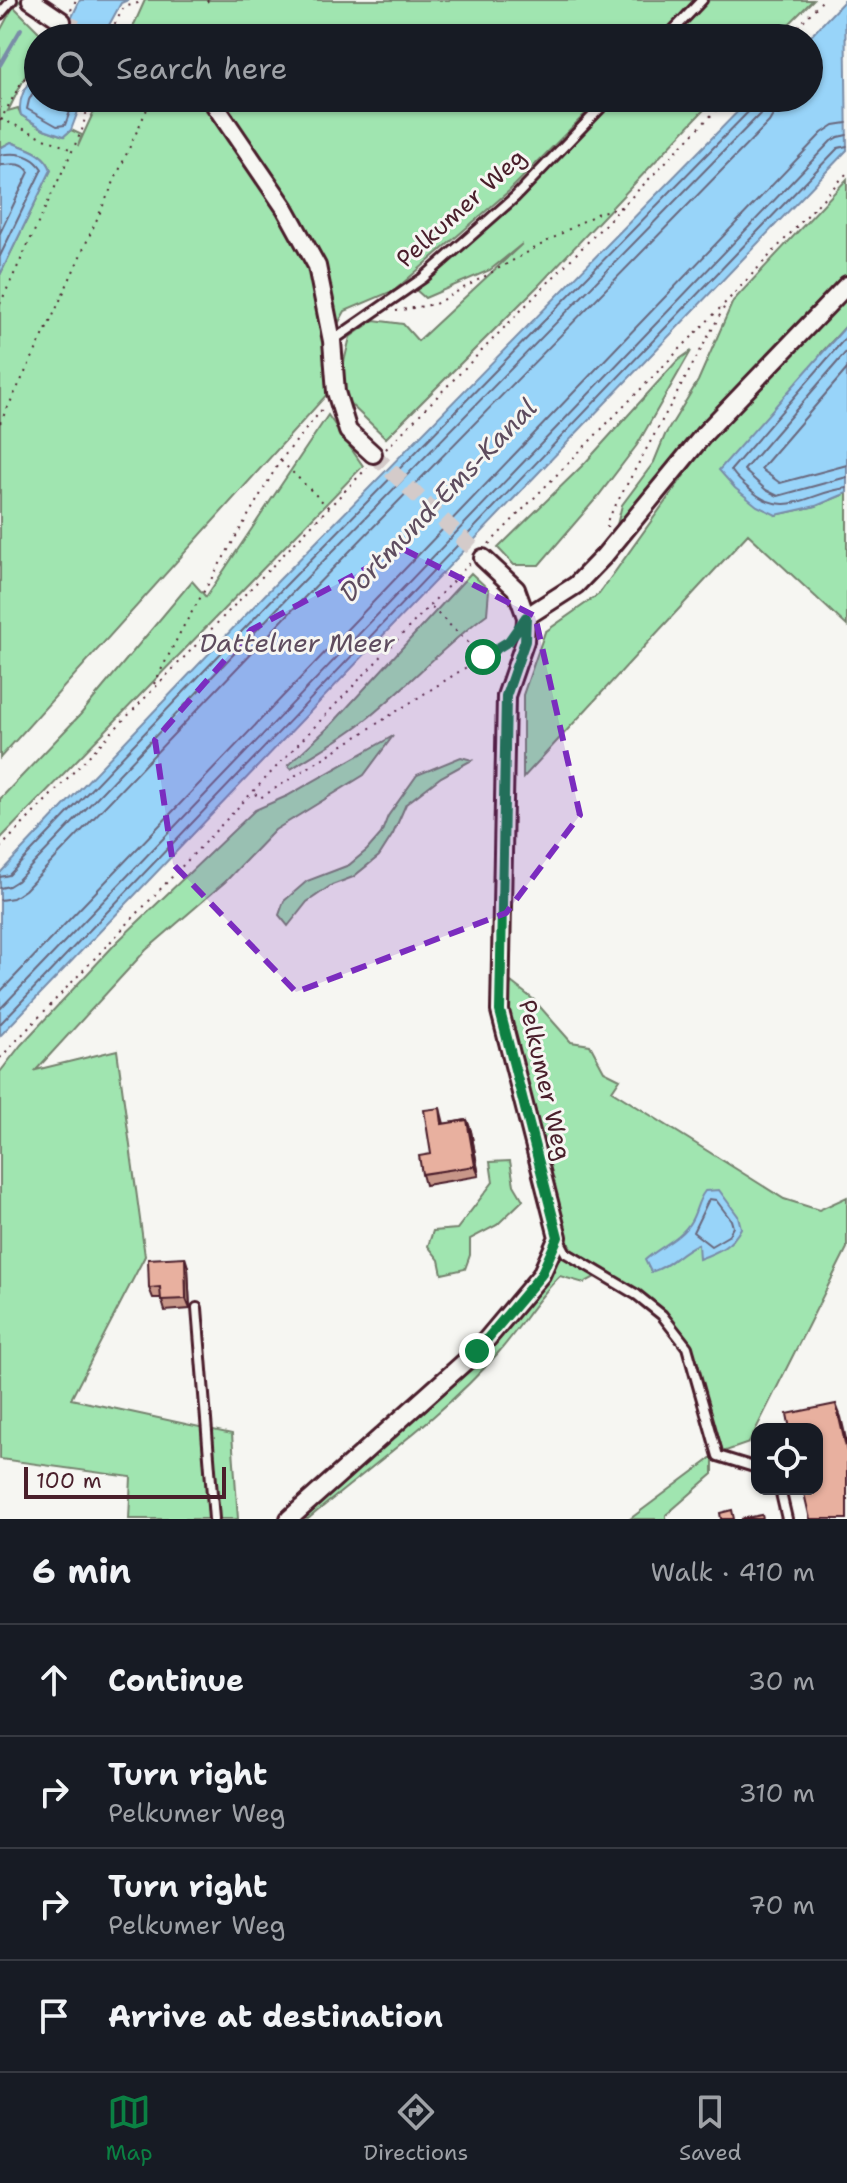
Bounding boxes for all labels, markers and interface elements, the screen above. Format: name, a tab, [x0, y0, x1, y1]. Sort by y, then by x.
search box	[24, 24, 823, 112]
icon: search	[52, 46, 96, 90]
text: Search here	[116, 48, 287, 89]
street label: Pelkumer Weg	[389, 141, 533, 275]
water label: Dortmund-Ems-Kanal	[331, 390, 544, 609]
water label: Dattelner Meer	[199, 625, 396, 660]
route start	[465, 639, 501, 675]
street label: Pelkumer Weg	[511, 997, 579, 1163]
route end	[459, 1333, 495, 1369]
map controls	[751, 1423, 823, 1495]
button: locate	[751, 1423, 823, 1495]
scale bar	[24, 1463, 226, 1499]
text: 100 m	[36, 1466, 102, 1495]
text: 6 min	[32, 1548, 131, 1594]
text: Walk · 410 m	[651, 1554, 815, 1589]
icon: ahead	[32, 1658, 76, 1702]
text: Continue	[108, 1660, 244, 1701]
text: 30 m	[748, 1663, 815, 1698]
text: Turn right	[108, 1754, 267, 1795]
icon: right	[32, 1770, 76, 1814]
text: 310 m	[739, 1775, 815, 1810]
text: Pelkumer Weg	[108, 1795, 286, 1830]
text: Turn right	[108, 1866, 267, 1907]
icon: right	[32, 1882, 76, 1926]
text: 70 m	[748, 1887, 815, 1922]
text: Pelkumer Weg	[108, 1907, 286, 1942]
icon: arrive	[32, 1994, 76, 2038]
text: Arrive at destination	[108, 1996, 443, 2037]
tab: Map	[105, 2090, 153, 2167]
tab: Directions	[363, 2090, 468, 2167]
tab: Saved	[679, 2090, 742, 2167]

